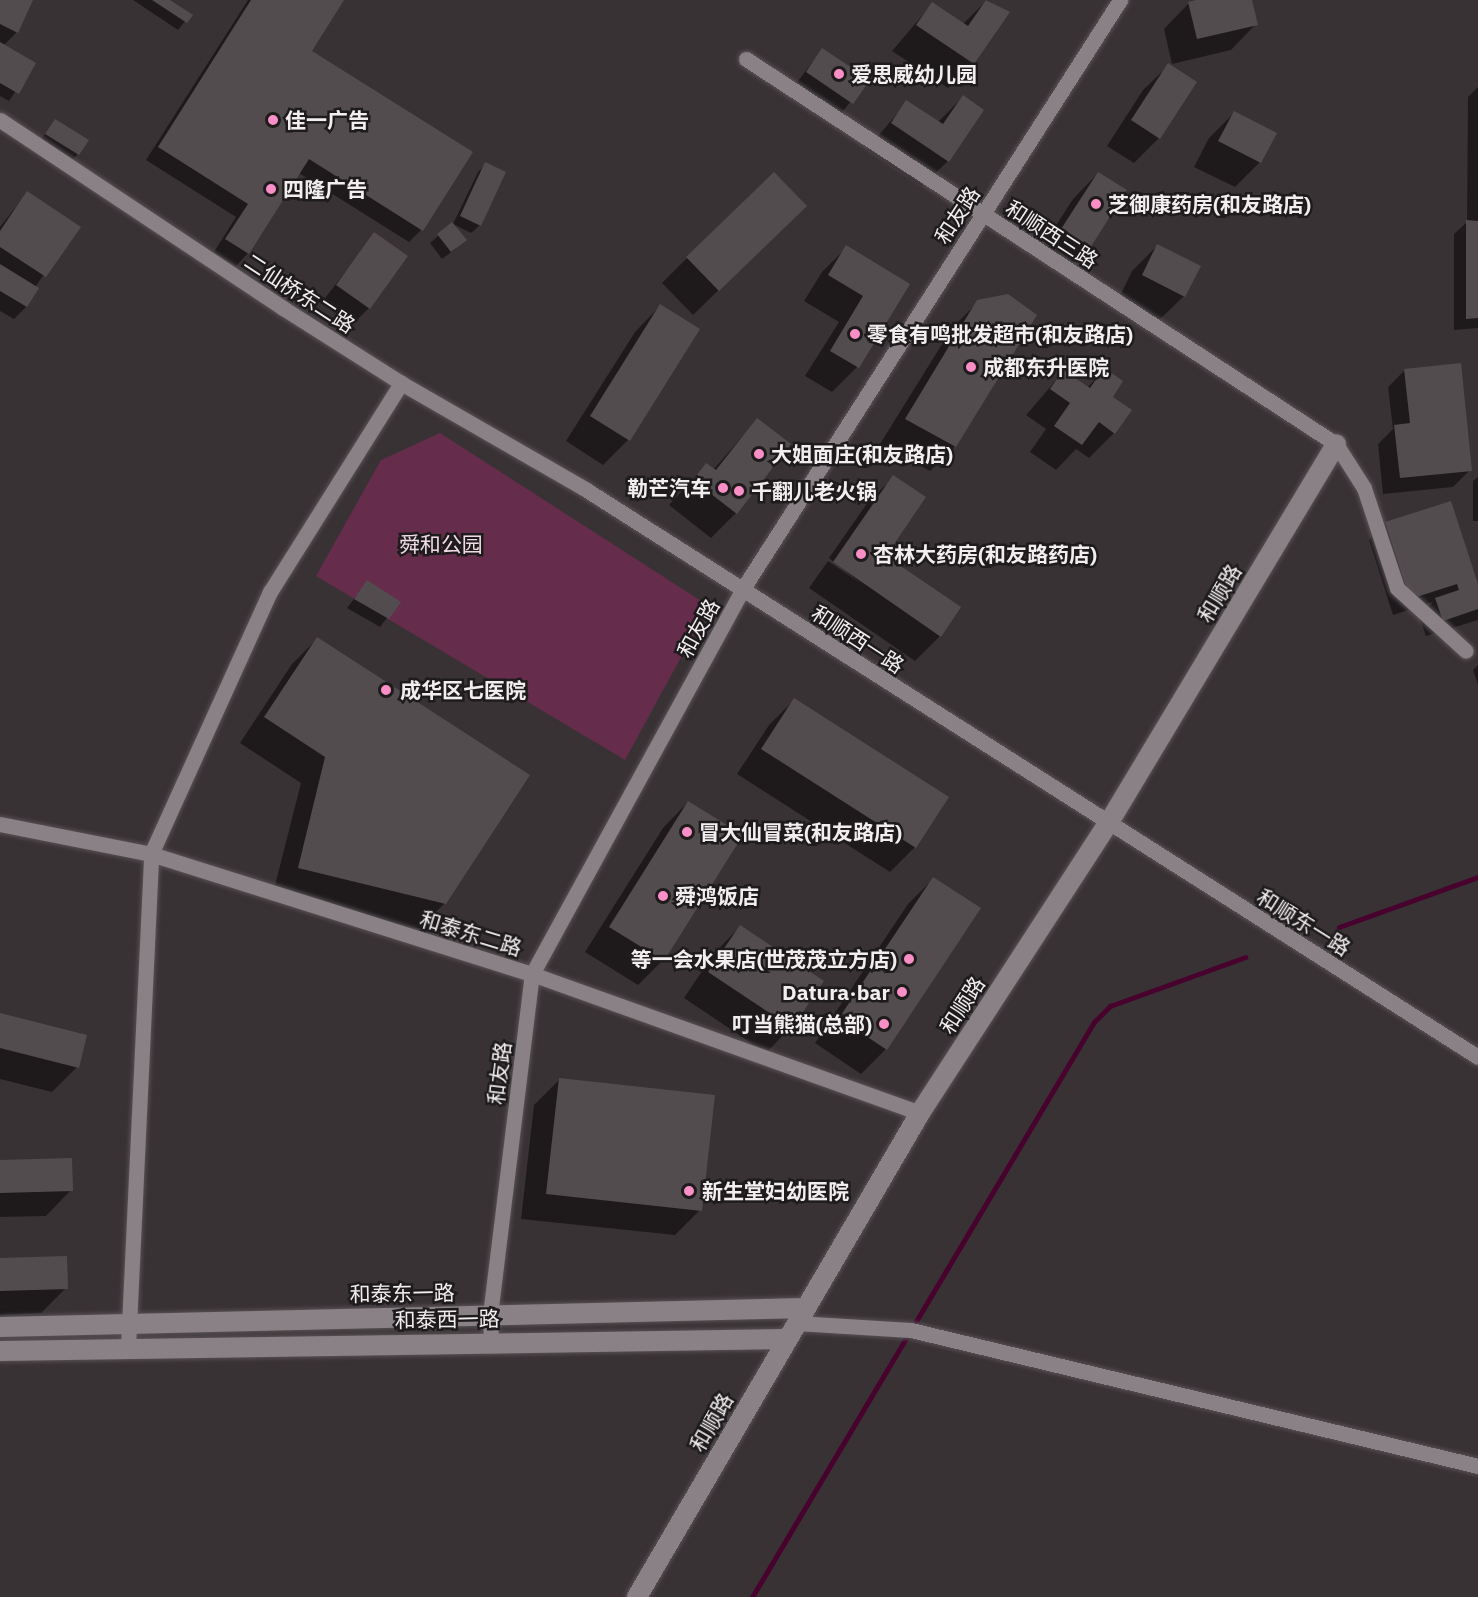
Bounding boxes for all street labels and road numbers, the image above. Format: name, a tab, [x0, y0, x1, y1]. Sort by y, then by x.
street label: 和友路	[929, 182, 985, 248]
street label: 和顺西三路	[1001, 195, 1103, 273]
street label: 二仙桥东二路	[240, 248, 360, 338]
street label: 和顺路	[1192, 560, 1246, 626]
street label: 和友路	[672, 594, 724, 662]
street label: 和顺西一路	[807, 600, 909, 678]
street label: 和顺东一路	[1253, 883, 1355, 961]
street label: 和泰东二路	[417, 906, 525, 960]
street label: 和顺路	[934, 972, 990, 1038]
street label: 和友路	[483, 1040, 515, 1106]
street label: 和泰东一路	[349, 1279, 455, 1307]
street label: 和泰西一路	[394, 1305, 500, 1333]
street label: 和顺路	[684, 1388, 738, 1456]

